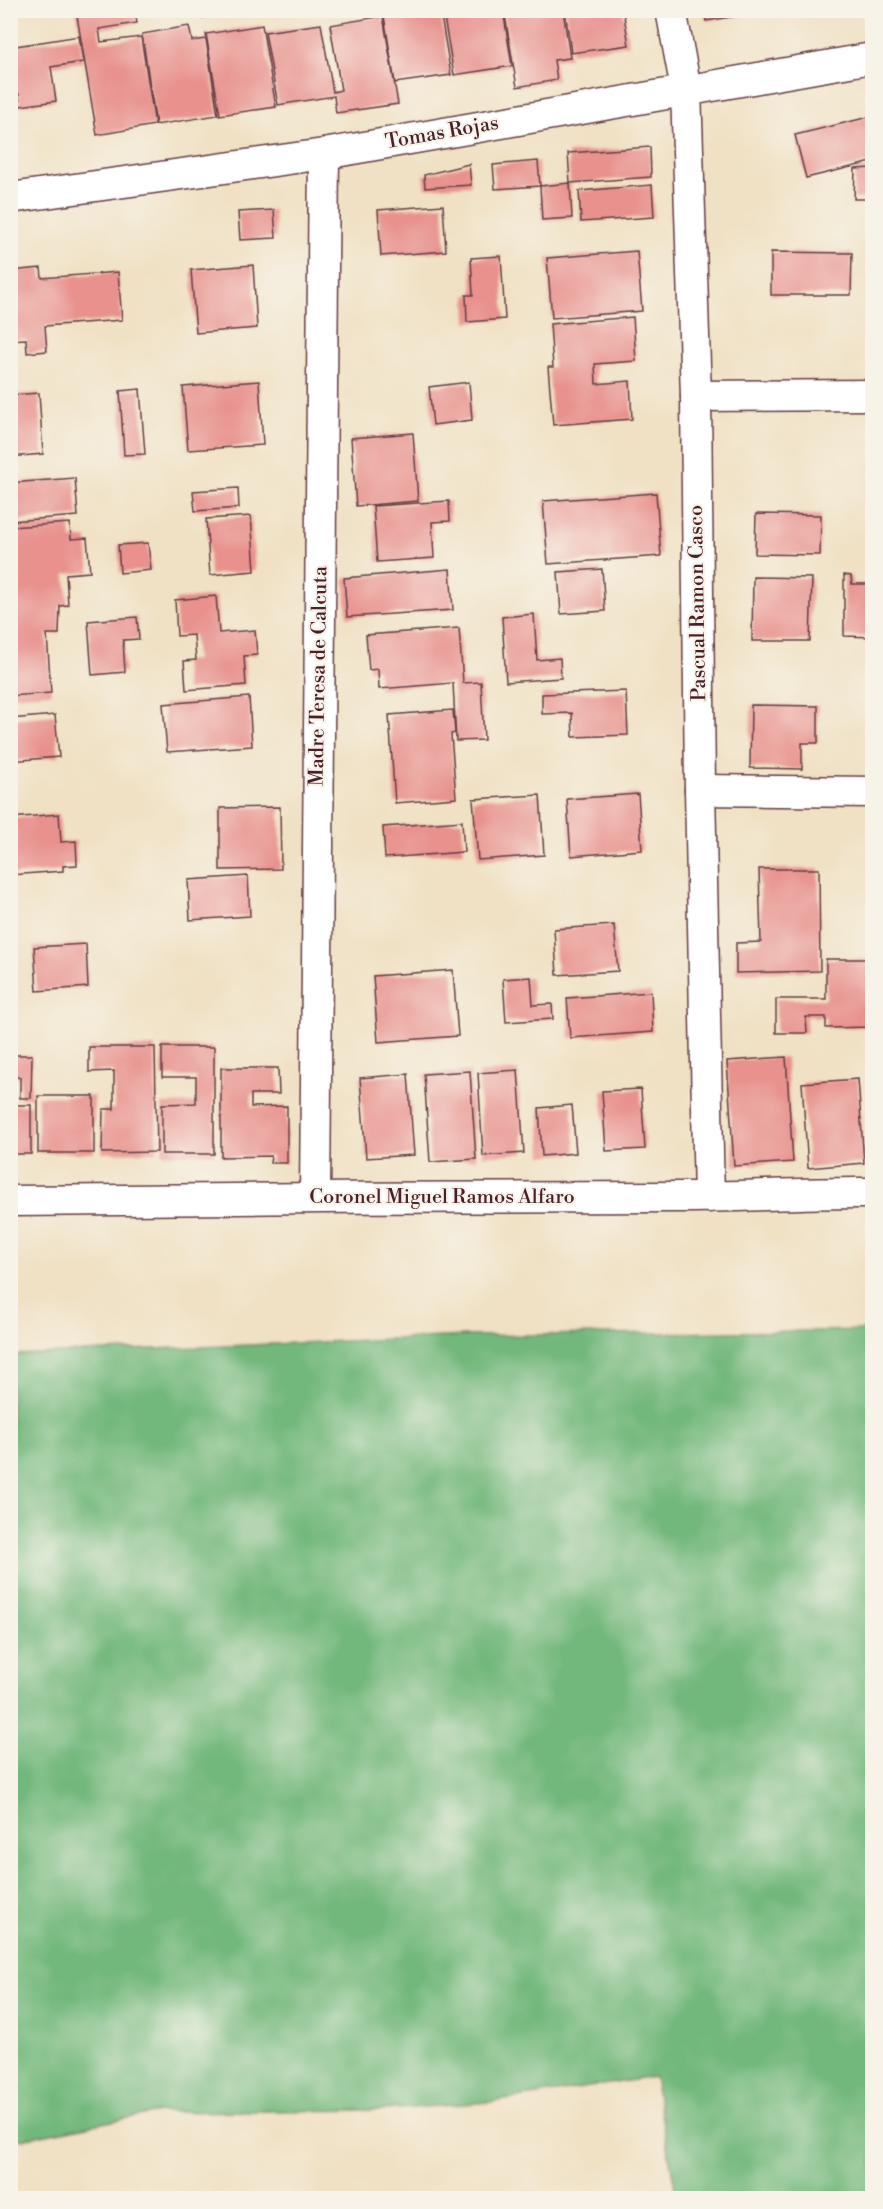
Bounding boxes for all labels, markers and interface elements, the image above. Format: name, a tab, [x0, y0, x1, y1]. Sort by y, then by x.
street label: Tomas Rojas	[383, 111, 501, 155]
street label: Pascual Ramon Casco	[684, 505, 712, 701]
street label: Madre Teresa de Calcuta	[305, 565, 333, 786]
street label: Coronel Miguel Ramos Alfaro	[309, 1185, 575, 1210]

